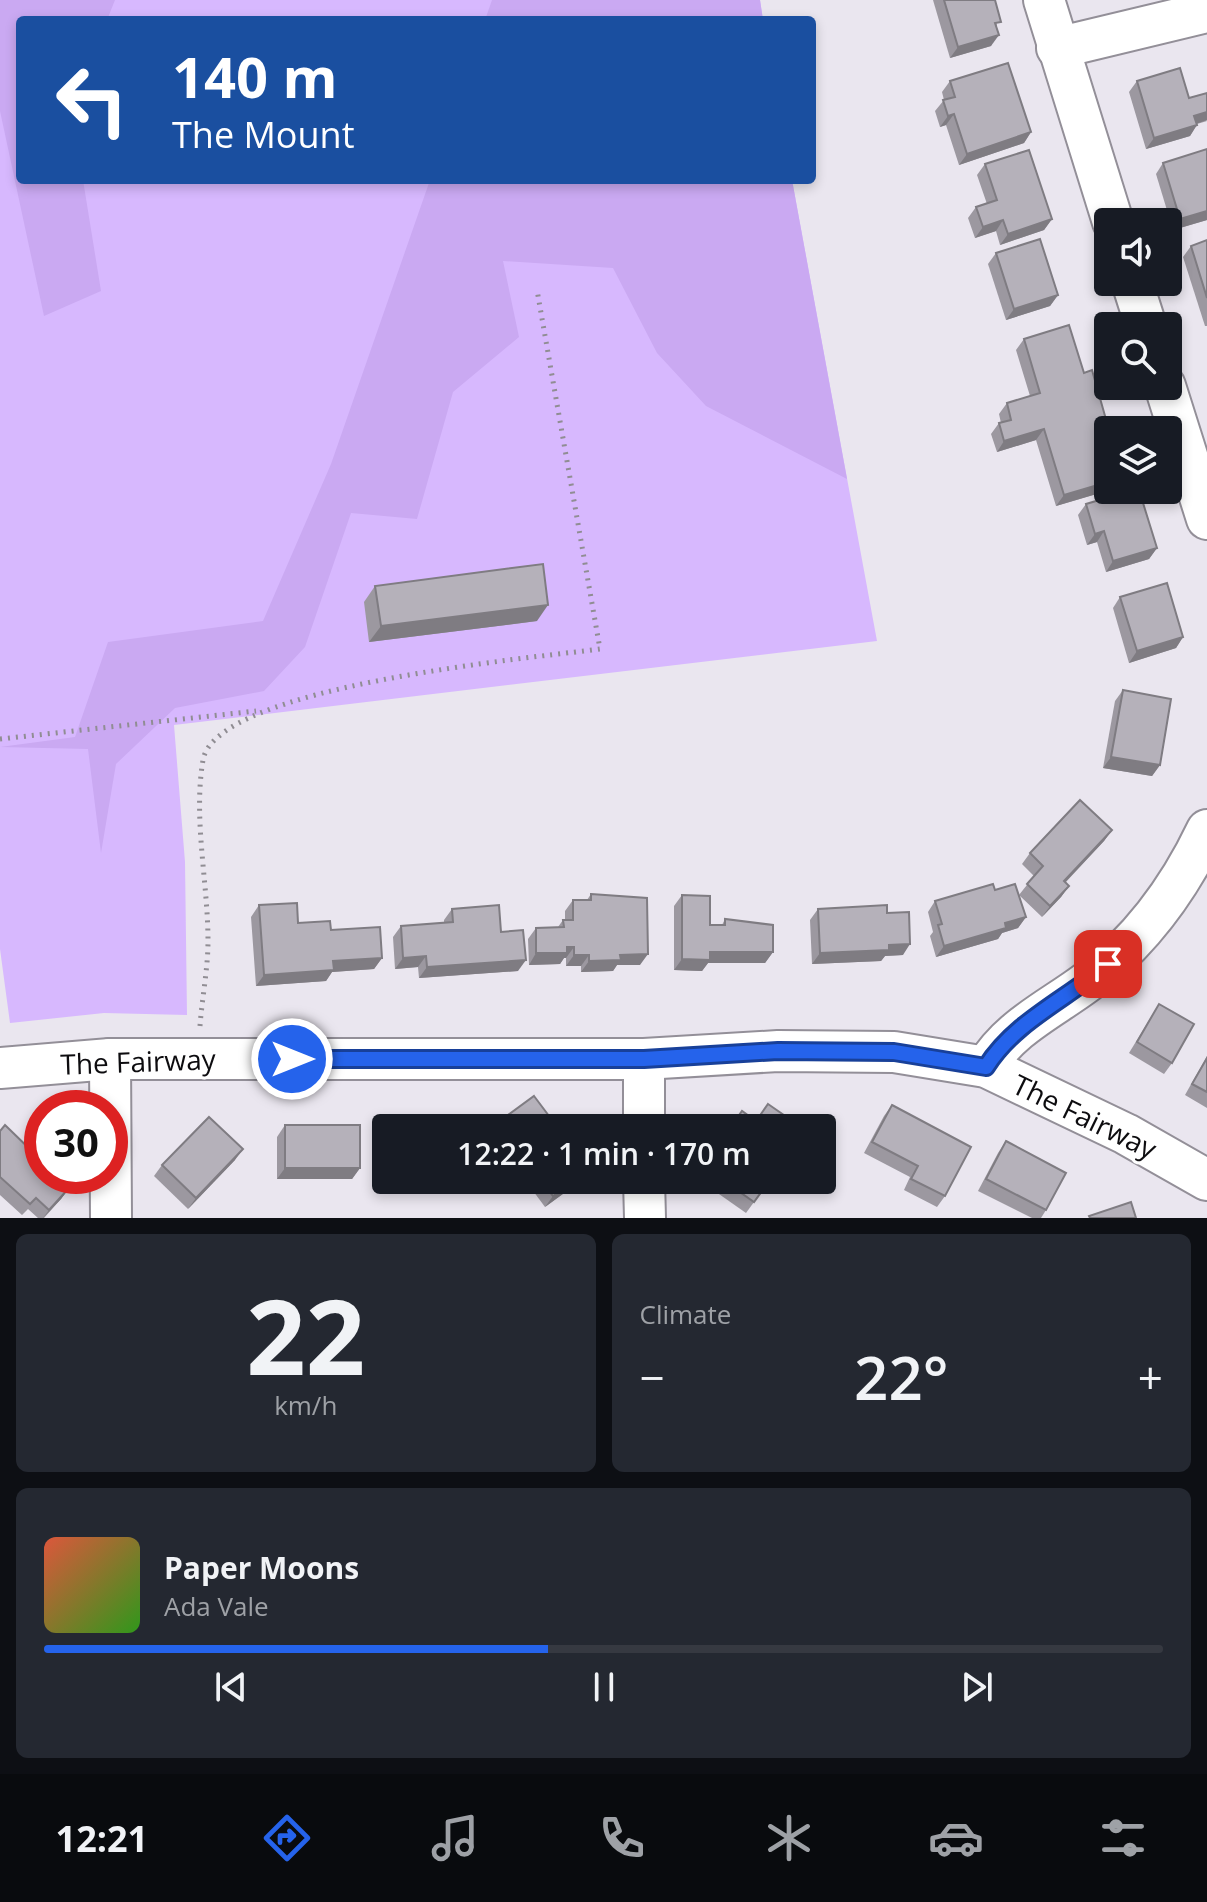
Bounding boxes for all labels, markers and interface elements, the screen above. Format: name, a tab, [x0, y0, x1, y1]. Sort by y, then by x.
text: 140 m	[172, 38, 338, 114]
icon: left	[40, 48, 144, 152]
text: The Mount	[172, 110, 355, 159]
map controls	[1094, 208, 1182, 504]
button: sound	[1094, 208, 1182, 296]
button: search	[1094, 312, 1182, 400]
button: layers	[1094, 416, 1182, 504]
pin	[1074, 930, 1142, 998]
icon: arrive	[1086, 942, 1130, 986]
position arrow	[250, 1017, 334, 1101]
street label: The Fairway	[60, 1039, 217, 1083]
street label: The Fairway	[1007, 1065, 1164, 1168]
speed limit sign: 30	[24, 1090, 128, 1194]
text: 12:22 · 1 min · 170 m	[457, 1133, 751, 1174]
text: 22	[246, 1264, 365, 1405]
text: Climate	[640, 1296, 731, 1332]
text: 22°	[854, 1336, 948, 1418]
text: −	[640, 1347, 665, 1407]
text: +	[1138, 1347, 1163, 1407]
text: km/h	[274, 1387, 337, 1423]
text: Paper Moons	[164, 1547, 359, 1588]
text: Ada Vale	[164, 1588, 269, 1624]
icon: previous	[209, 1665, 253, 1709]
icon: pause	[582, 1665, 626, 1709]
icon: next	[955, 1665, 999, 1709]
icon: directions	[259, 1810, 315, 1866]
icon: music	[427, 1810, 483, 1866]
icon: phone	[594, 1810, 650, 1866]
icon: climate	[761, 1810, 817, 1866]
icon: car	[928, 1810, 984, 1866]
icon: filters	[1095, 1810, 1151, 1866]
text: 12:21	[56, 1814, 148, 1863]

